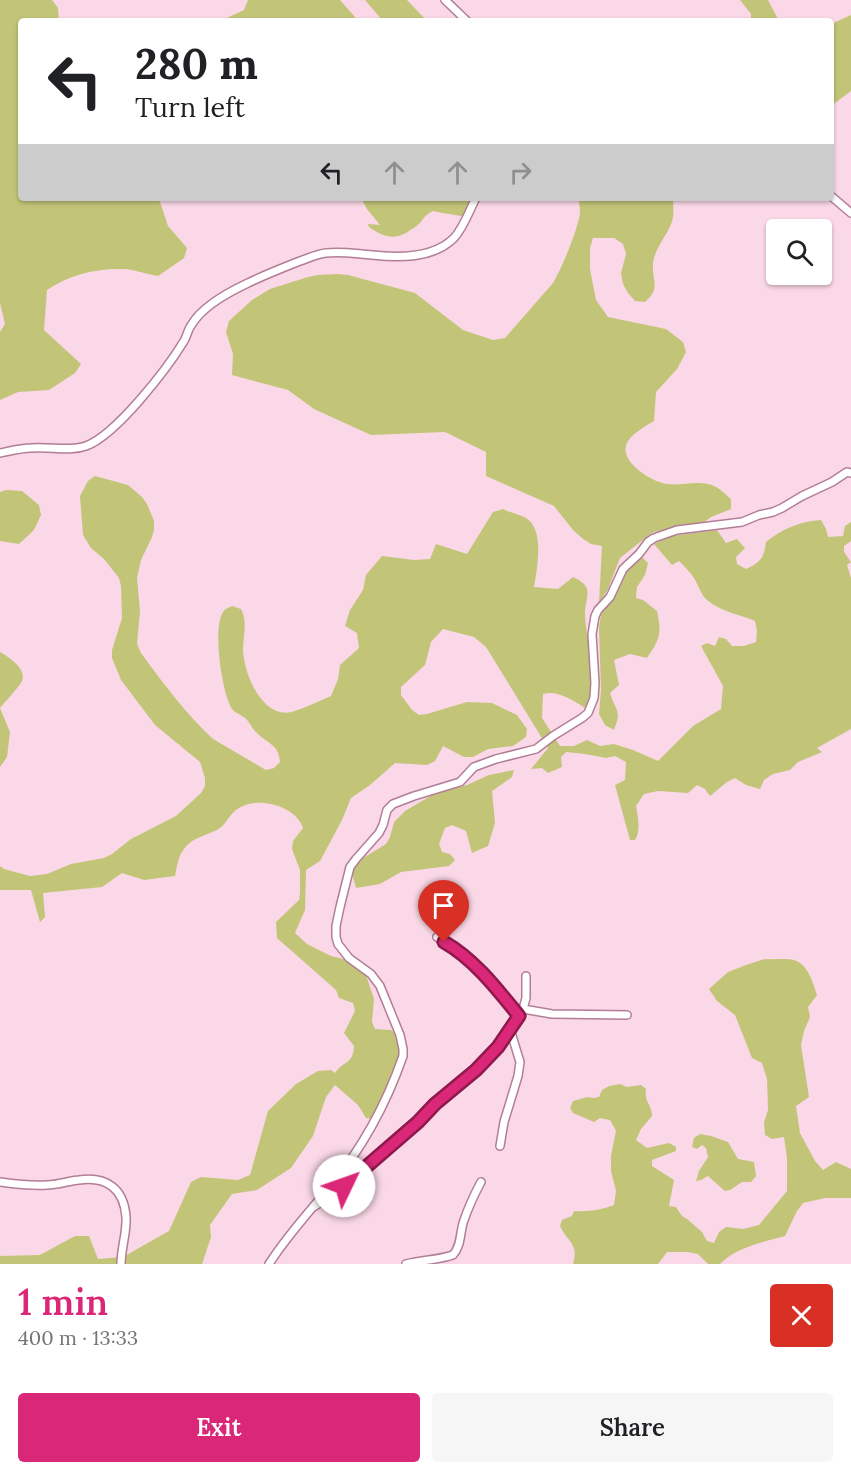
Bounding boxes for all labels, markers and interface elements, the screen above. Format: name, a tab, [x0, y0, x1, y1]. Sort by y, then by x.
text: 280 m	[135, 37, 258, 91]
icon: left	[36, 42, 114, 120]
text: Turn left	[135, 90, 245, 124]
icon: left	[315, 156, 348, 189]
icon: ahead	[378, 156, 411, 189]
icon: ahead	[441, 156, 474, 189]
icon: right	[504, 156, 537, 189]
map controls	[766, 219, 832, 285]
button: search	[766, 219, 832, 285]
pin	[418, 880, 469, 942]
icon: arrive	[427, 889, 460, 922]
position arrow	[312, 1154, 376, 1218]
text: 1 min	[18, 1279, 108, 1325]
button: close	[770, 1284, 833, 1347]
text: 400 m · 13:33	[18, 1325, 138, 1350]
button: Exit	[18, 1393, 420, 1462]
button: Share	[432, 1393, 833, 1462]

